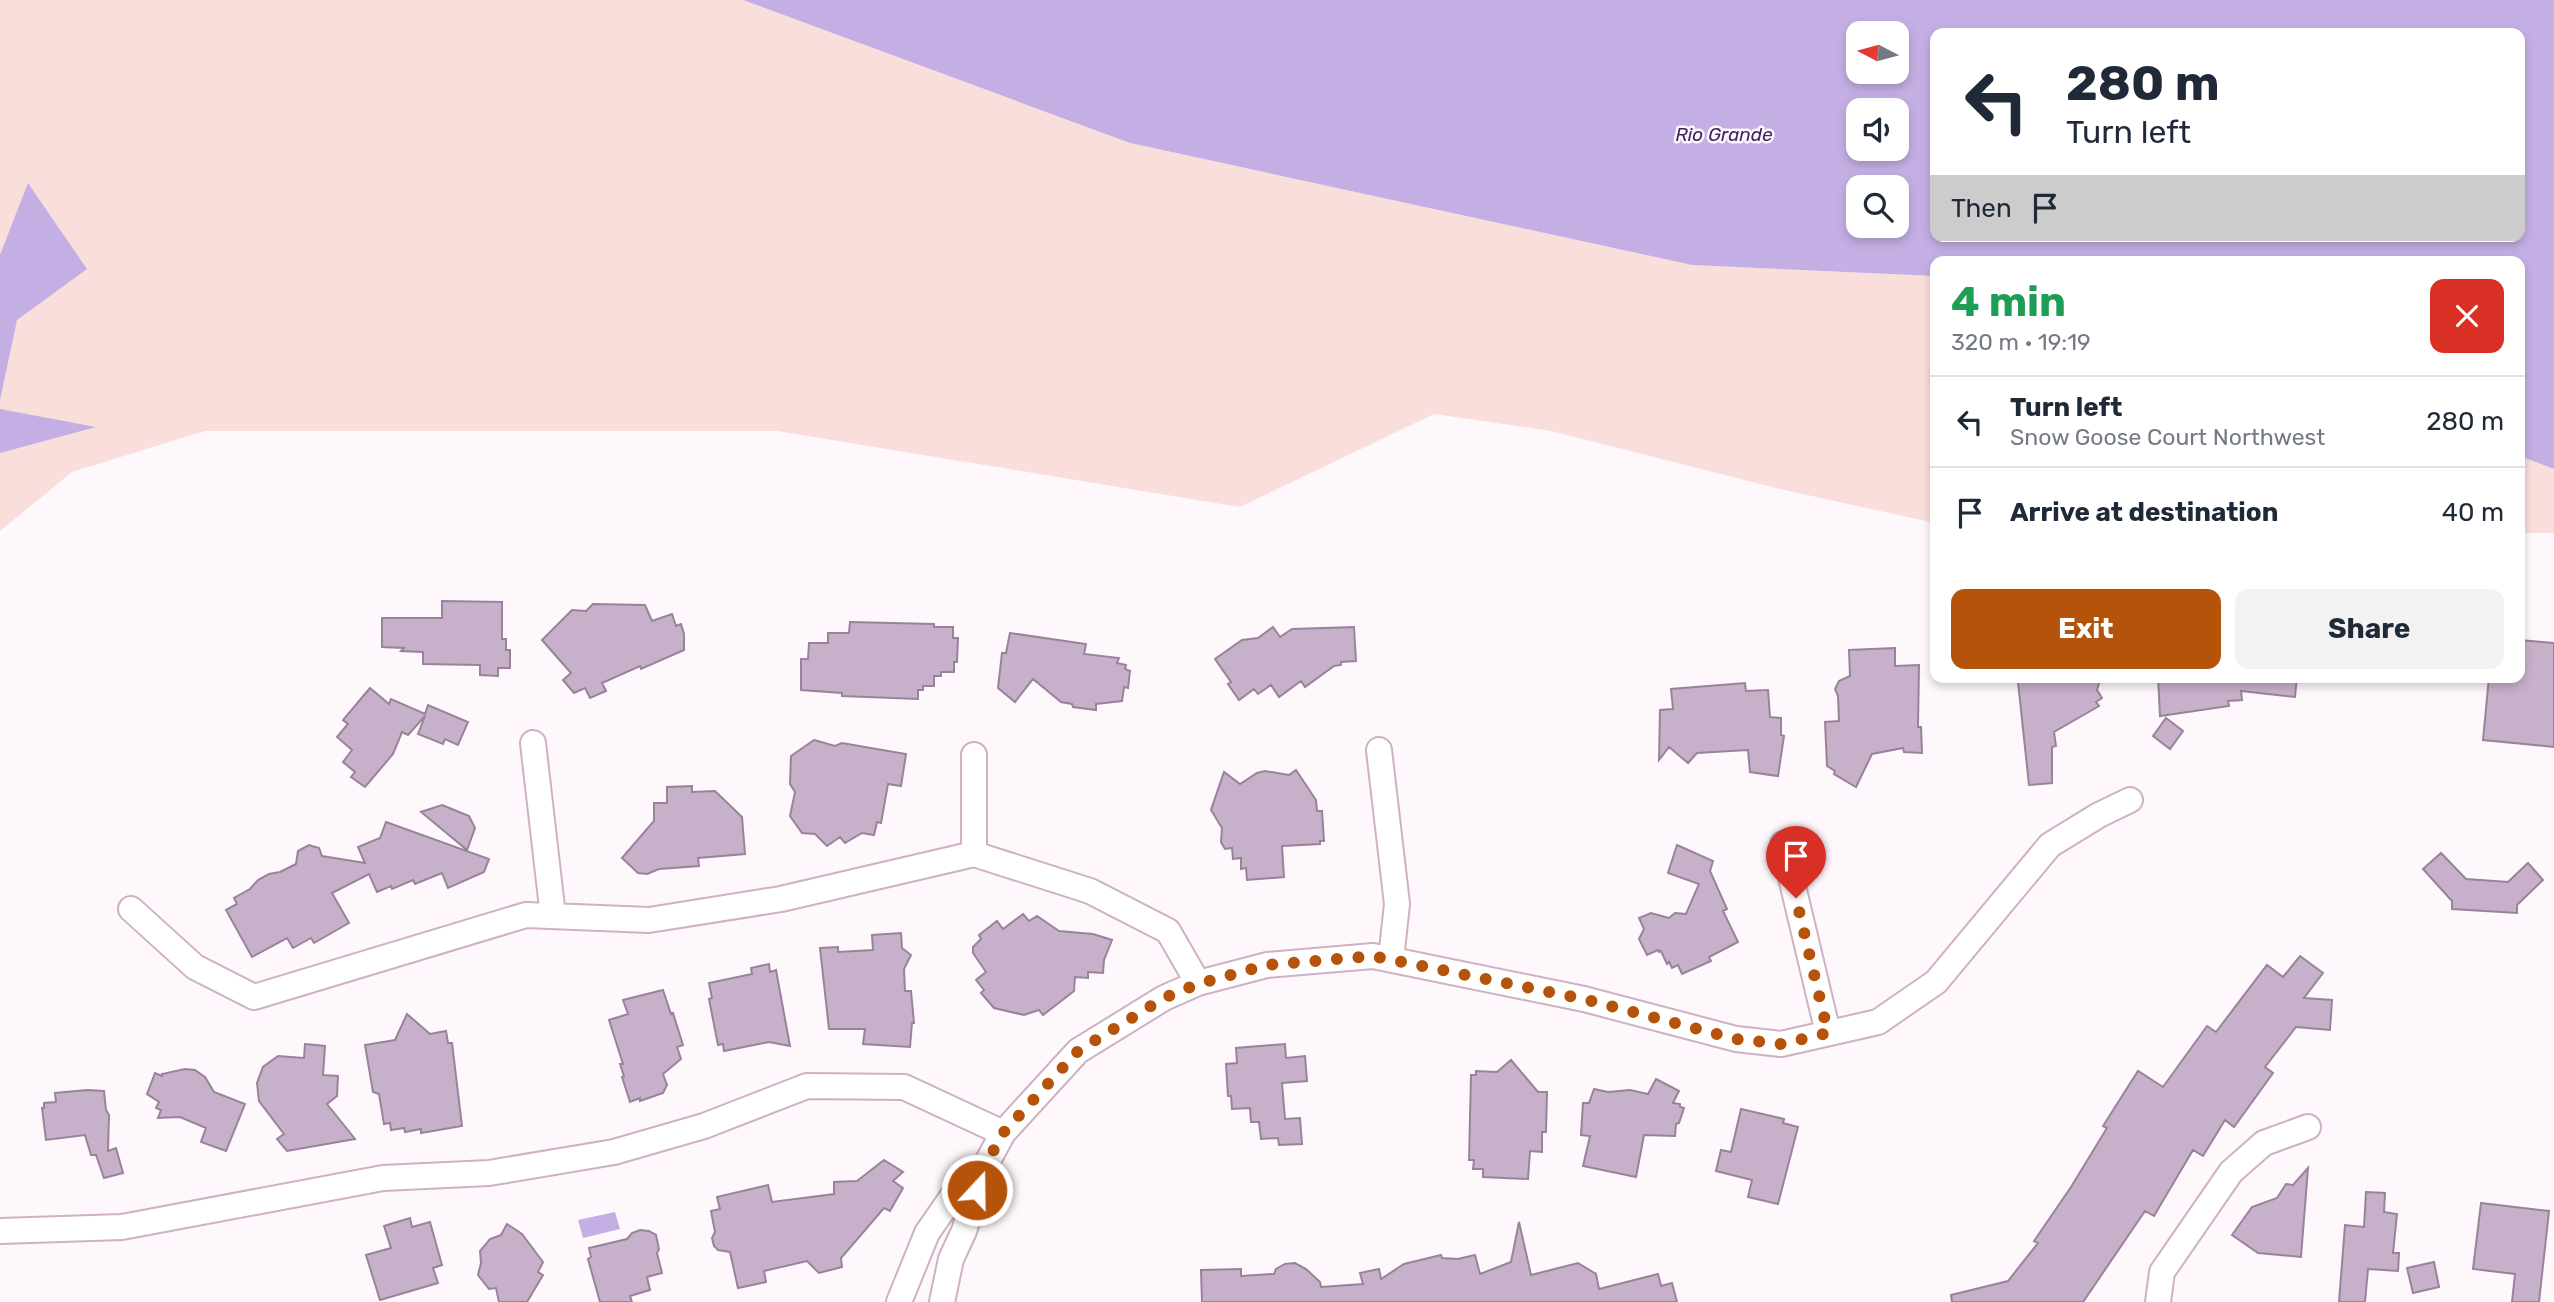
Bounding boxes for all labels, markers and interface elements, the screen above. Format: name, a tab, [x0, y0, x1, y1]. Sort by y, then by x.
north arrow	[1846, 21, 1909, 84]
map controls	[1846, 21, 1909, 238]
text: 280 m	[2066, 54, 2220, 112]
icon: left	[1951, 56, 2042, 147]
button: sound	[1846, 98, 1909, 161]
text: Turn left	[2066, 113, 2191, 151]
water label: Rio Grande	[1675, 123, 1773, 146]
button: search	[1846, 175, 1909, 238]
icon: arrive	[2026, 189, 2064, 227]
text: Then	[1951, 193, 2012, 224]
text: 4 min	[1951, 277, 2066, 327]
button: close	[2430, 279, 2504, 353]
text: 320 m · 19:19	[1951, 328, 2091, 356]
text: Turn left	[2010, 392, 2122, 423]
icon: left	[1951, 403, 1989, 441]
text: 280 m	[2426, 406, 2504, 437]
text: Snow Goose Court Northwest	[2010, 423, 2325, 451]
icon: arrive	[1951, 494, 1989, 532]
text: Arrive at destination	[2010, 497, 2278, 528]
text: 40 m	[2442, 497, 2504, 528]
button: Exit	[1951, 589, 2221, 669]
button: Share	[2235, 589, 2504, 669]
pin	[1766, 826, 1826, 898]
icon: arrive	[1777, 837, 1815, 875]
position arrow	[940, 1153, 1014, 1227]

